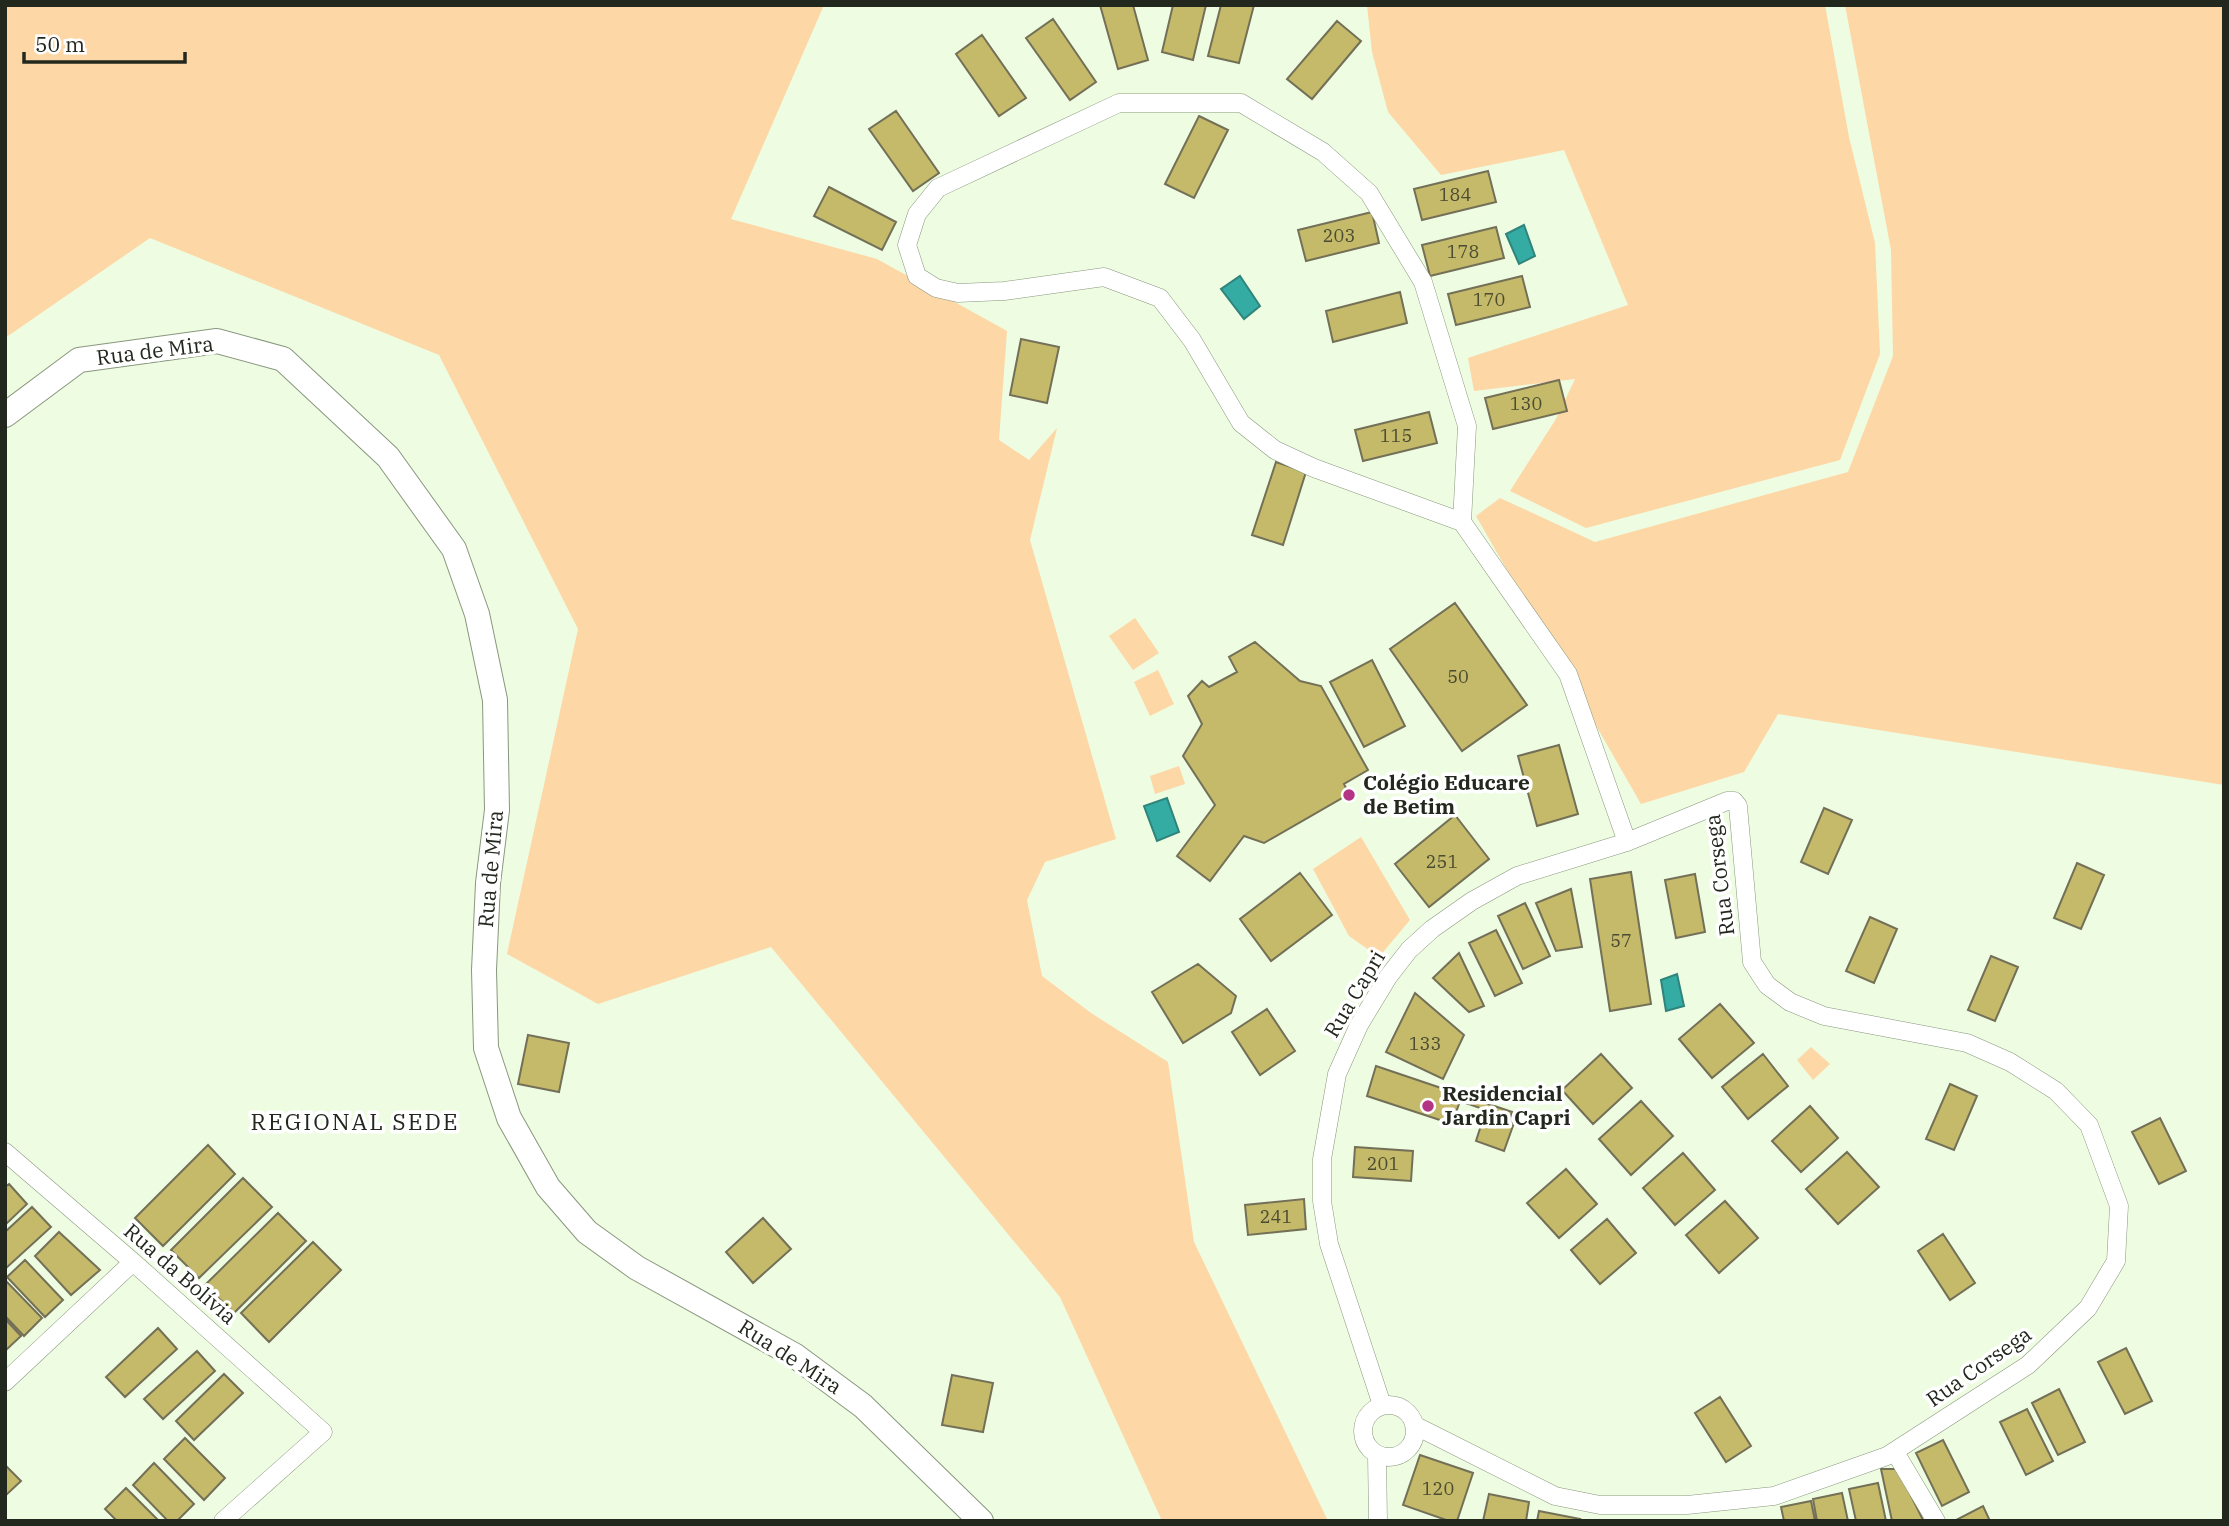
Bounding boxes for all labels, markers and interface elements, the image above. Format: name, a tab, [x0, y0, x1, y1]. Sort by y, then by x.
scale bar	[24, 21, 186, 65]
text: 50 m	[35, 30, 85, 58]
house number: 184	[1439, 183, 1471, 206]
house number: 203	[1323, 224, 1355, 247]
house number: 178	[1447, 240, 1479, 263]
house number: 170	[1473, 288, 1505, 311]
street label: Rua de Mira	[95, 329, 215, 371]
house number: 130	[1510, 392, 1542, 415]
house number: 115	[1380, 424, 1412, 447]
house number: 50	[1447, 665, 1469, 688]
place label: Colégio Educare de Betim	[1363, 768, 1530, 820]
marker: Colégio Educare de Betim	[1341, 787, 1357, 803]
street label: Rua de Mira	[471, 809, 509, 929]
street label: Rua Corsega	[1698, 813, 1740, 937]
house number: 251	[1426, 850, 1458, 873]
house number: 57	[1610, 929, 1632, 952]
street label: Rua Capri	[1317, 945, 1391, 1042]
house number: 133	[1409, 1032, 1441, 1055]
place label: Residencial Jardin Capri	[1442, 1079, 1571, 1131]
marker: Residencial Jardin Capri	[1420, 1098, 1436, 1114]
district label: REGIONAL SEDE	[251, 1106, 459, 1136]
house number: 201	[1367, 1152, 1399, 1175]
house number: 241	[1260, 1205, 1292, 1228]
street label: Rua da Bolívia	[118, 1217, 243, 1330]
street label: Rua de Mira	[733, 1312, 848, 1400]
street label: Rua Corsega	[1920, 1320, 2037, 1413]
house number: 120	[1422, 1477, 1454, 1500]

